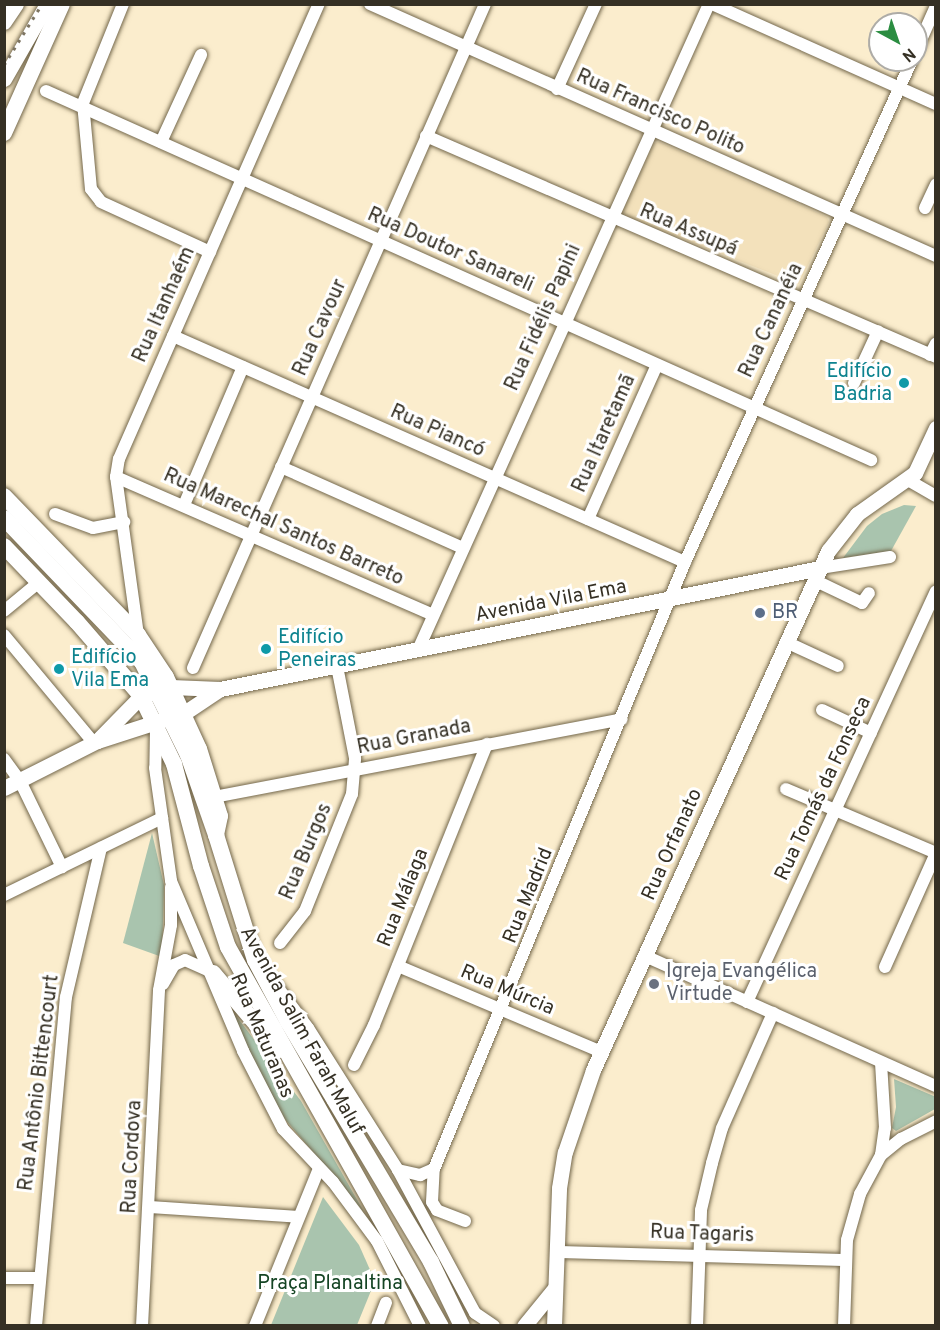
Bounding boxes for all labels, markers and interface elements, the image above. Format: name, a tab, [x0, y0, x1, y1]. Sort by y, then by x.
north arrow	[868, 12, 928, 72]
text: N	[897, 43, 919, 66]
street label: Rua Francisco Polito	[572, 65, 748, 161]
street label: Rua Assupá	[635, 199, 741, 263]
street label: Rua Doutor Sanareli	[363, 204, 537, 298]
street label: Rua Fidélis Papini	[501, 241, 587, 395]
street label: Rua Itanhaém	[129, 243, 201, 367]
street label: Rua Cananéia	[735, 260, 809, 382]
street label: Rua Cavour	[289, 276, 353, 380]
place label: Edifício Badria	[826, 360, 892, 407]
street label: Rua Itaretamã	[568, 371, 642, 497]
marker: Edifício Badria	[897, 376, 911, 390]
street label: Rua Piancó	[386, 401, 488, 463]
street label: Rua Marechal Santos Barreto	[159, 464, 407, 592]
street label: Avenida Vila Ema	[473, 575, 629, 629]
place label: BR	[772, 601, 798, 625]
marker: BR	[753, 606, 767, 620]
place label: Edifício Peneiras	[278, 626, 356, 673]
marker: Edifício Peneiras	[259, 642, 273, 656]
place label: Edifício Vila Ema	[71, 646, 149, 693]
marker: Edifício Vila Ema	[52, 662, 66, 676]
street label: Rua Tomás da Fonseca	[771, 693, 877, 885]
street label: Rua Granada	[355, 715, 473, 761]
street label: Rua Orfanato	[638, 785, 708, 905]
street label: Rua Burgos	[276, 800, 338, 904]
street label: Rua Málaga	[373, 845, 435, 951]
street label: Rua Madrid	[499, 845, 559, 947]
street label: Avenida Salim Farah Maluf	[234, 923, 368, 1139]
street label: Rua Múrcia	[456, 960, 558, 1022]
place label: Igreja Evangélica Virtude	[666, 960, 817, 1007]
street label: Rua Maturanas	[224, 970, 298, 1102]
street label: Rua Antônio Bittencourt	[15, 973, 65, 1193]
marker: Igreja Evangélica Virtude	[647, 977, 661, 991]
street label: Rua Cordova	[118, 1100, 148, 1214]
street label: Rua Tagaris	[649, 1221, 755, 1249]
park label: Praça Planaltina	[257, 1272, 403, 1296]

